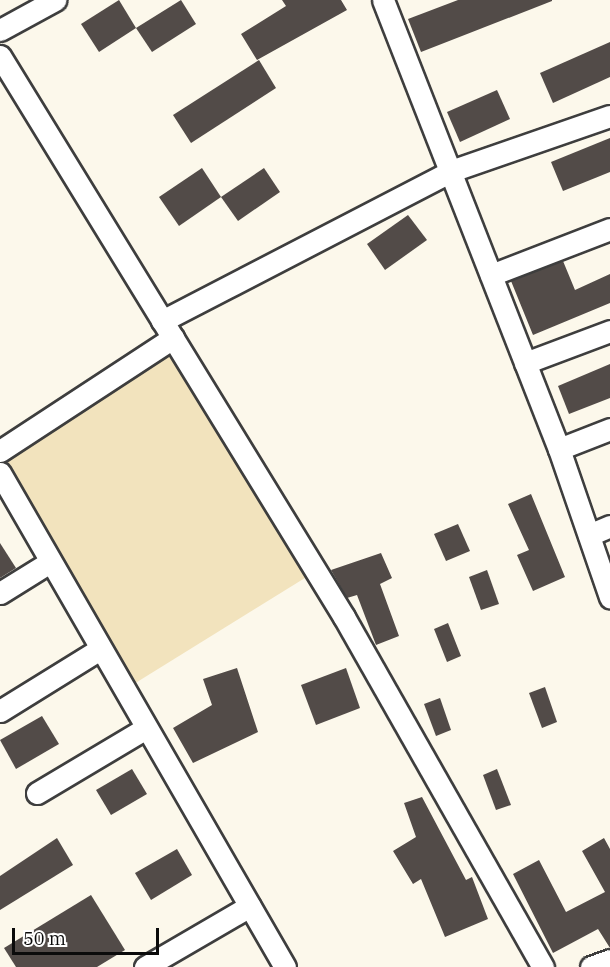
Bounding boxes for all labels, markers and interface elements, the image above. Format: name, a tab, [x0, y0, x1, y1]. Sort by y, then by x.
scale bar	[15, 916, 162, 954]
text: 50 m	[23, 927, 66, 950]

